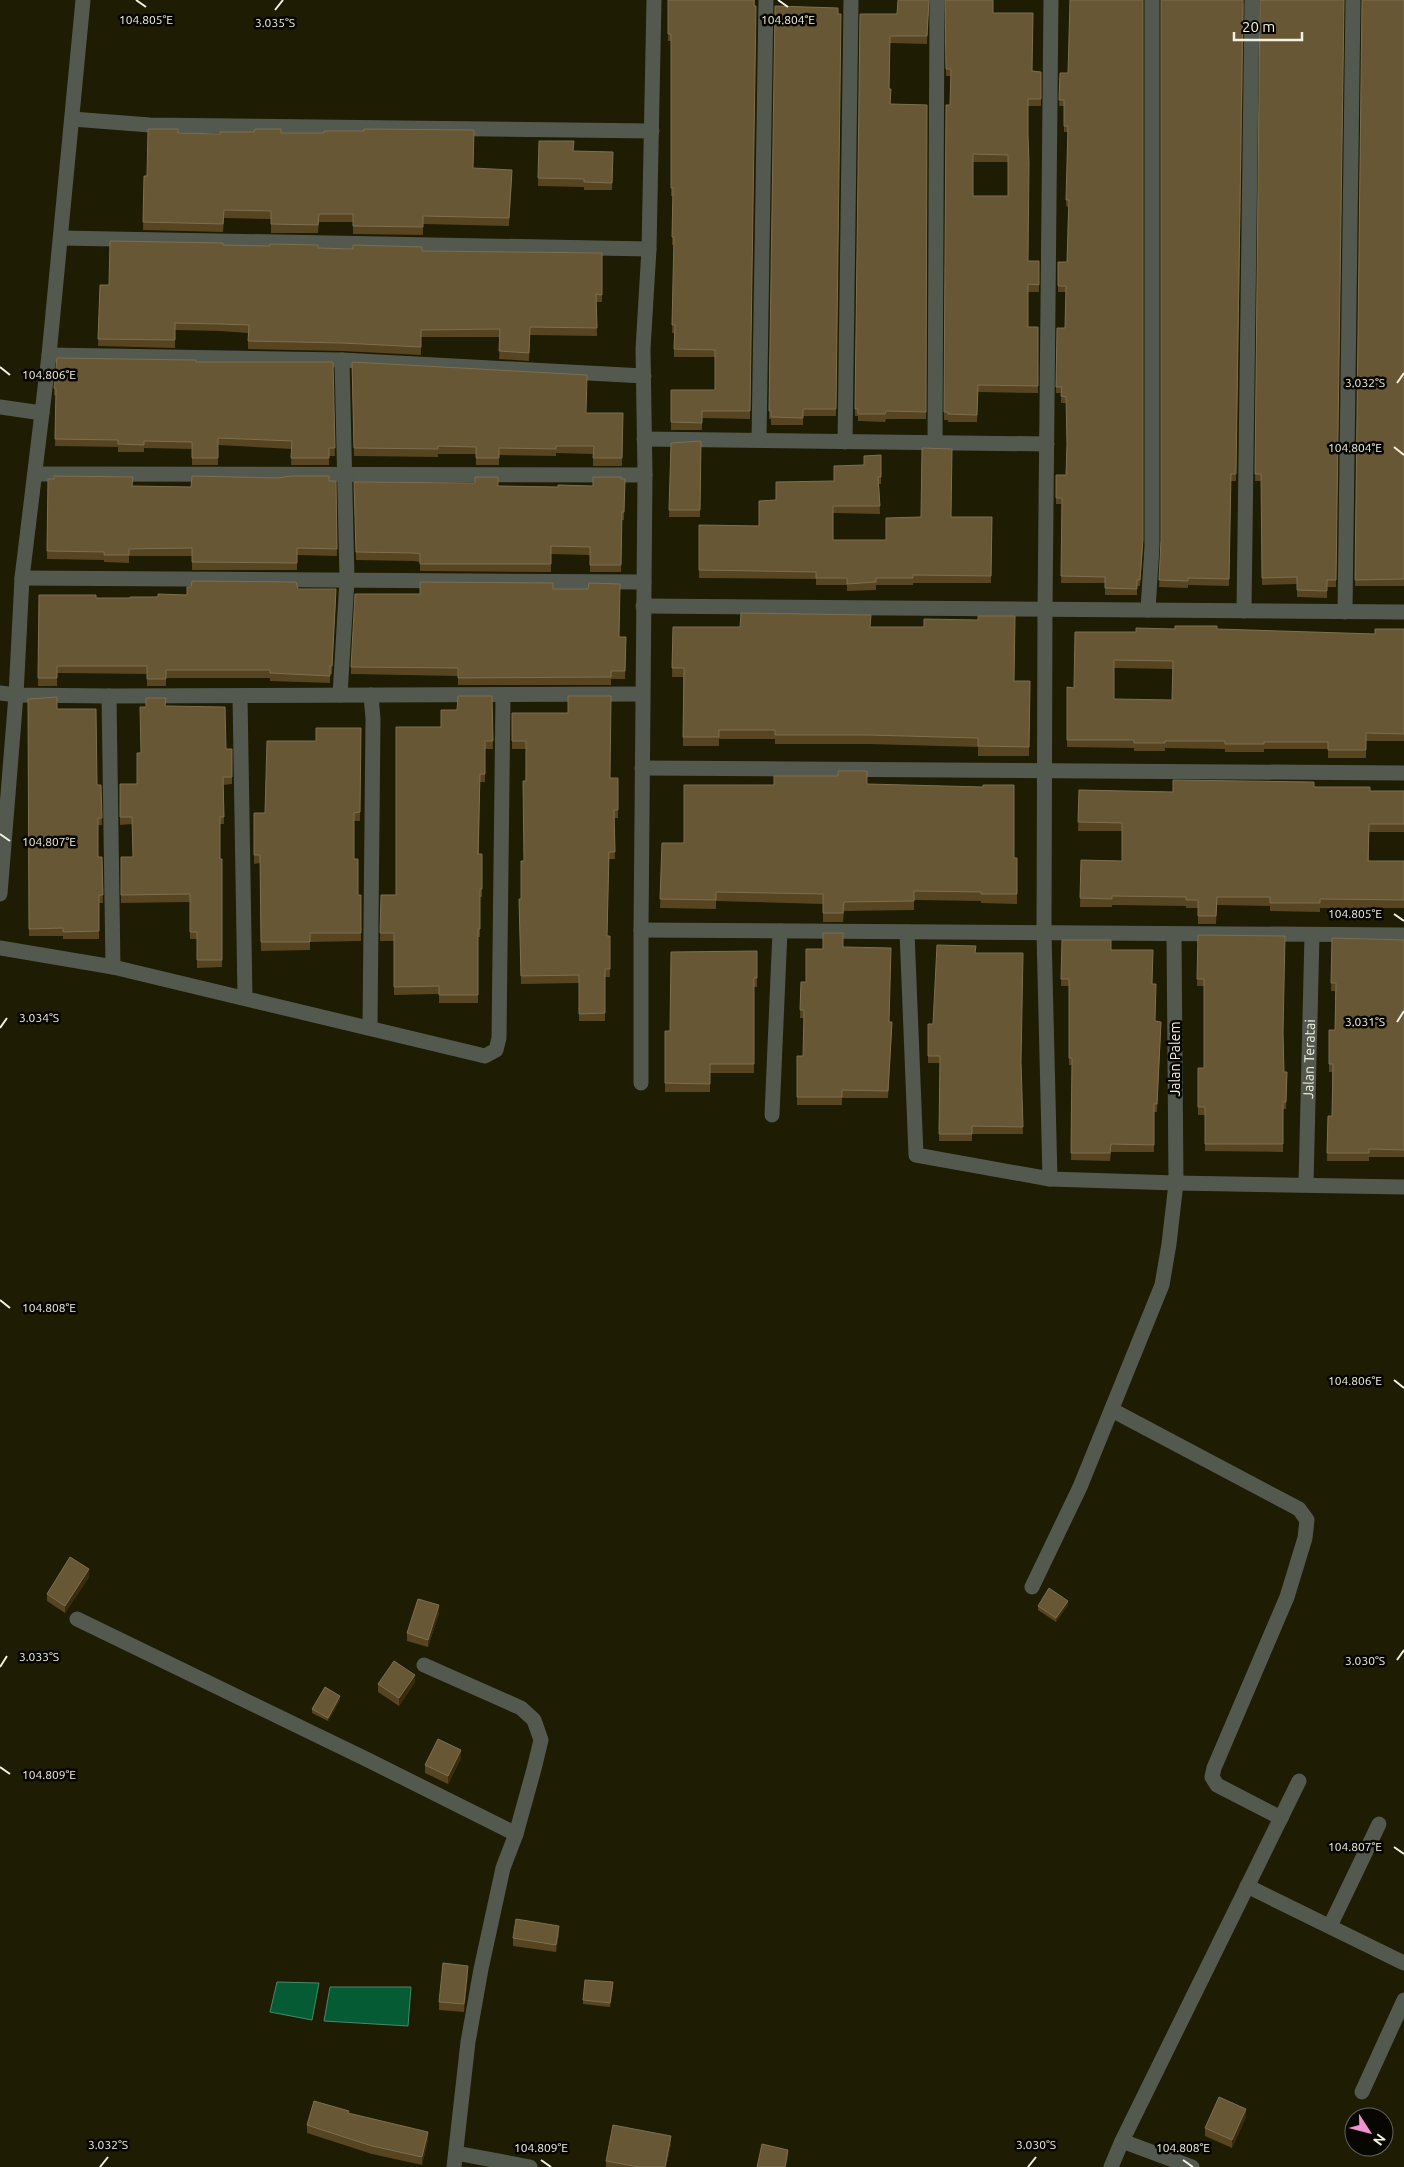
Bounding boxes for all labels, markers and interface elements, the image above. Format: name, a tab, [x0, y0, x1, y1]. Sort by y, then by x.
scale bar	[1234, 10, 1302, 42]
text: 104.805°E	[119, 13, 173, 26]
text: 104.804°E	[761, 13, 815, 26]
text: 3.035°S	[255, 16, 295, 29]
text: 20 m	[1242, 18, 1275, 35]
text: 104.806°E	[22, 368, 76, 381]
text: 3.032°S	[1345, 376, 1385, 389]
text: 104.804°E	[1328, 441, 1382, 454]
text: 104.807°E	[22, 835, 76, 848]
text: 104.805°E	[1328, 907, 1382, 920]
text: 3.034°S	[19, 1011, 59, 1024]
text: 3.031°S	[1345, 1015, 1385, 1028]
street label: Jalan Teratai	[1300, 1019, 1318, 1099]
street label: Jalan Palem	[1167, 1021, 1183, 1097]
text: 104.808°E	[22, 1301, 76, 1314]
text: 104.806°E	[1328, 1374, 1382, 1387]
text: 3.033°S	[19, 1650, 59, 1663]
text: 3.030°S	[1345, 1654, 1385, 1667]
text: 104.809°E	[22, 1768, 76, 1781]
text: 104.807°E	[1328, 1840, 1382, 1853]
north arrow	[1344, 2107, 1394, 2157]
text: N	[1370, 2131, 1389, 2149]
text: 3.032°S	[88, 2138, 128, 2151]
text: 3.030°S	[1016, 2138, 1056, 2151]
text: 104.809°E	[514, 2141, 568, 2154]
text: 104.808°E	[1156, 2141, 1210, 2154]

